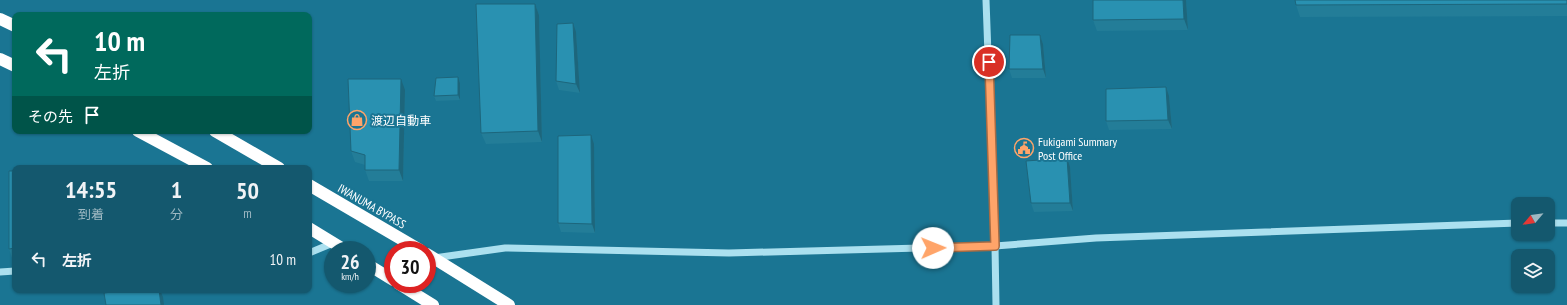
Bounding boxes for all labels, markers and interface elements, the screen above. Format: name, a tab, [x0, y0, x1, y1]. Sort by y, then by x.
text: 10 m	[94, 22, 145, 59]
icon: left	[28, 28, 80, 80]
pin	[972, 45, 1006, 79]
icon: arrive	[978, 51, 1000, 73]
text: 左折	[94, 61, 130, 84]
icon: arrive	[81, 104, 103, 126]
text: その先	[28, 107, 73, 126]
shop icon: 渡辺自動車	[346, 109, 368, 131]
place label: 渡辺自動車	[371, 113, 431, 128]
place label: Fukigami Summary Post Office	[1038, 134, 1117, 163]
public building icon: Fukigami Summary Post Office	[1013, 137, 1035, 159]
text: 14:55	[65, 174, 117, 205]
text: 1	[171, 174, 182, 205]
text: 50	[236, 175, 259, 206]
street label: IWANUMA BYPASS	[335, 180, 409, 232]
north arrow	[1511, 197, 1555, 241]
map controls	[1511, 197, 1555, 293]
text: m	[243, 205, 252, 222]
text: 到着	[78, 206, 104, 223]
text: 分	[170, 206, 183, 223]
position arrow	[912, 227, 954, 269]
speed limit sign: 30	[384, 241, 436, 293]
icon: left	[28, 248, 50, 270]
text: 26	[340, 249, 360, 275]
button: layers	[1511, 249, 1555, 293]
text: 10 m	[270, 250, 296, 269]
text: 左折	[62, 251, 92, 270]
text: km/h	[341, 270, 359, 283]

